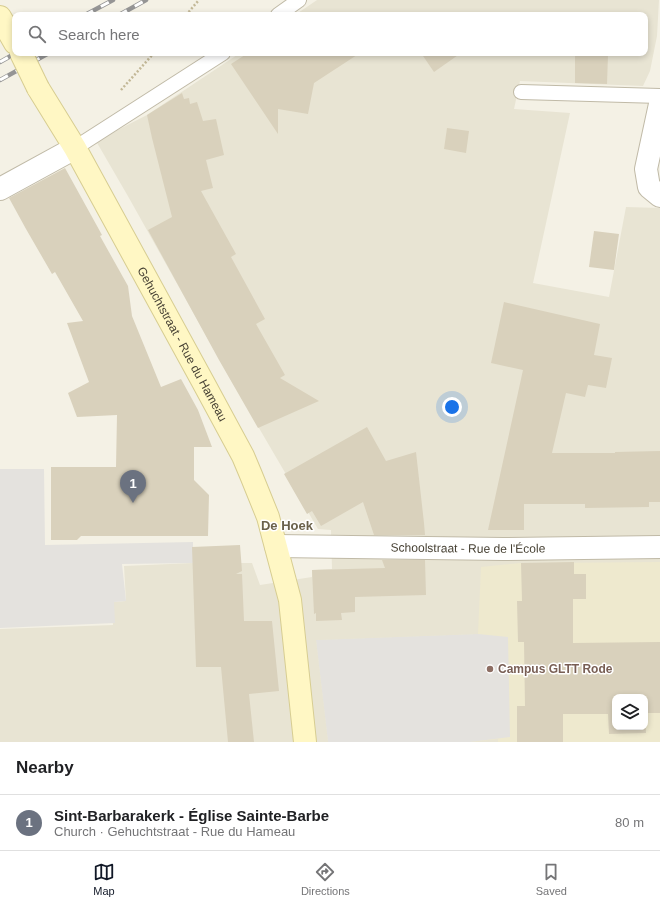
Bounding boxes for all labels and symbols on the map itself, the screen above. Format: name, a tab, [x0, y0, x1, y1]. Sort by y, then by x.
street label: Gehuchtstraat - Rue du Hameau	[134, 265, 230, 424]
your location	[442, 397, 462, 417]
pin: 1	[120, 470, 146, 503]
district label: De Hoek	[261, 518, 314, 533]
street label: Schoolstraat - Rue de l'École	[391, 541, 546, 556]
place label: Campus GLTT Rode	[498, 662, 613, 676]
marker: Campus GLTT Rode	[485, 664, 495, 674]

